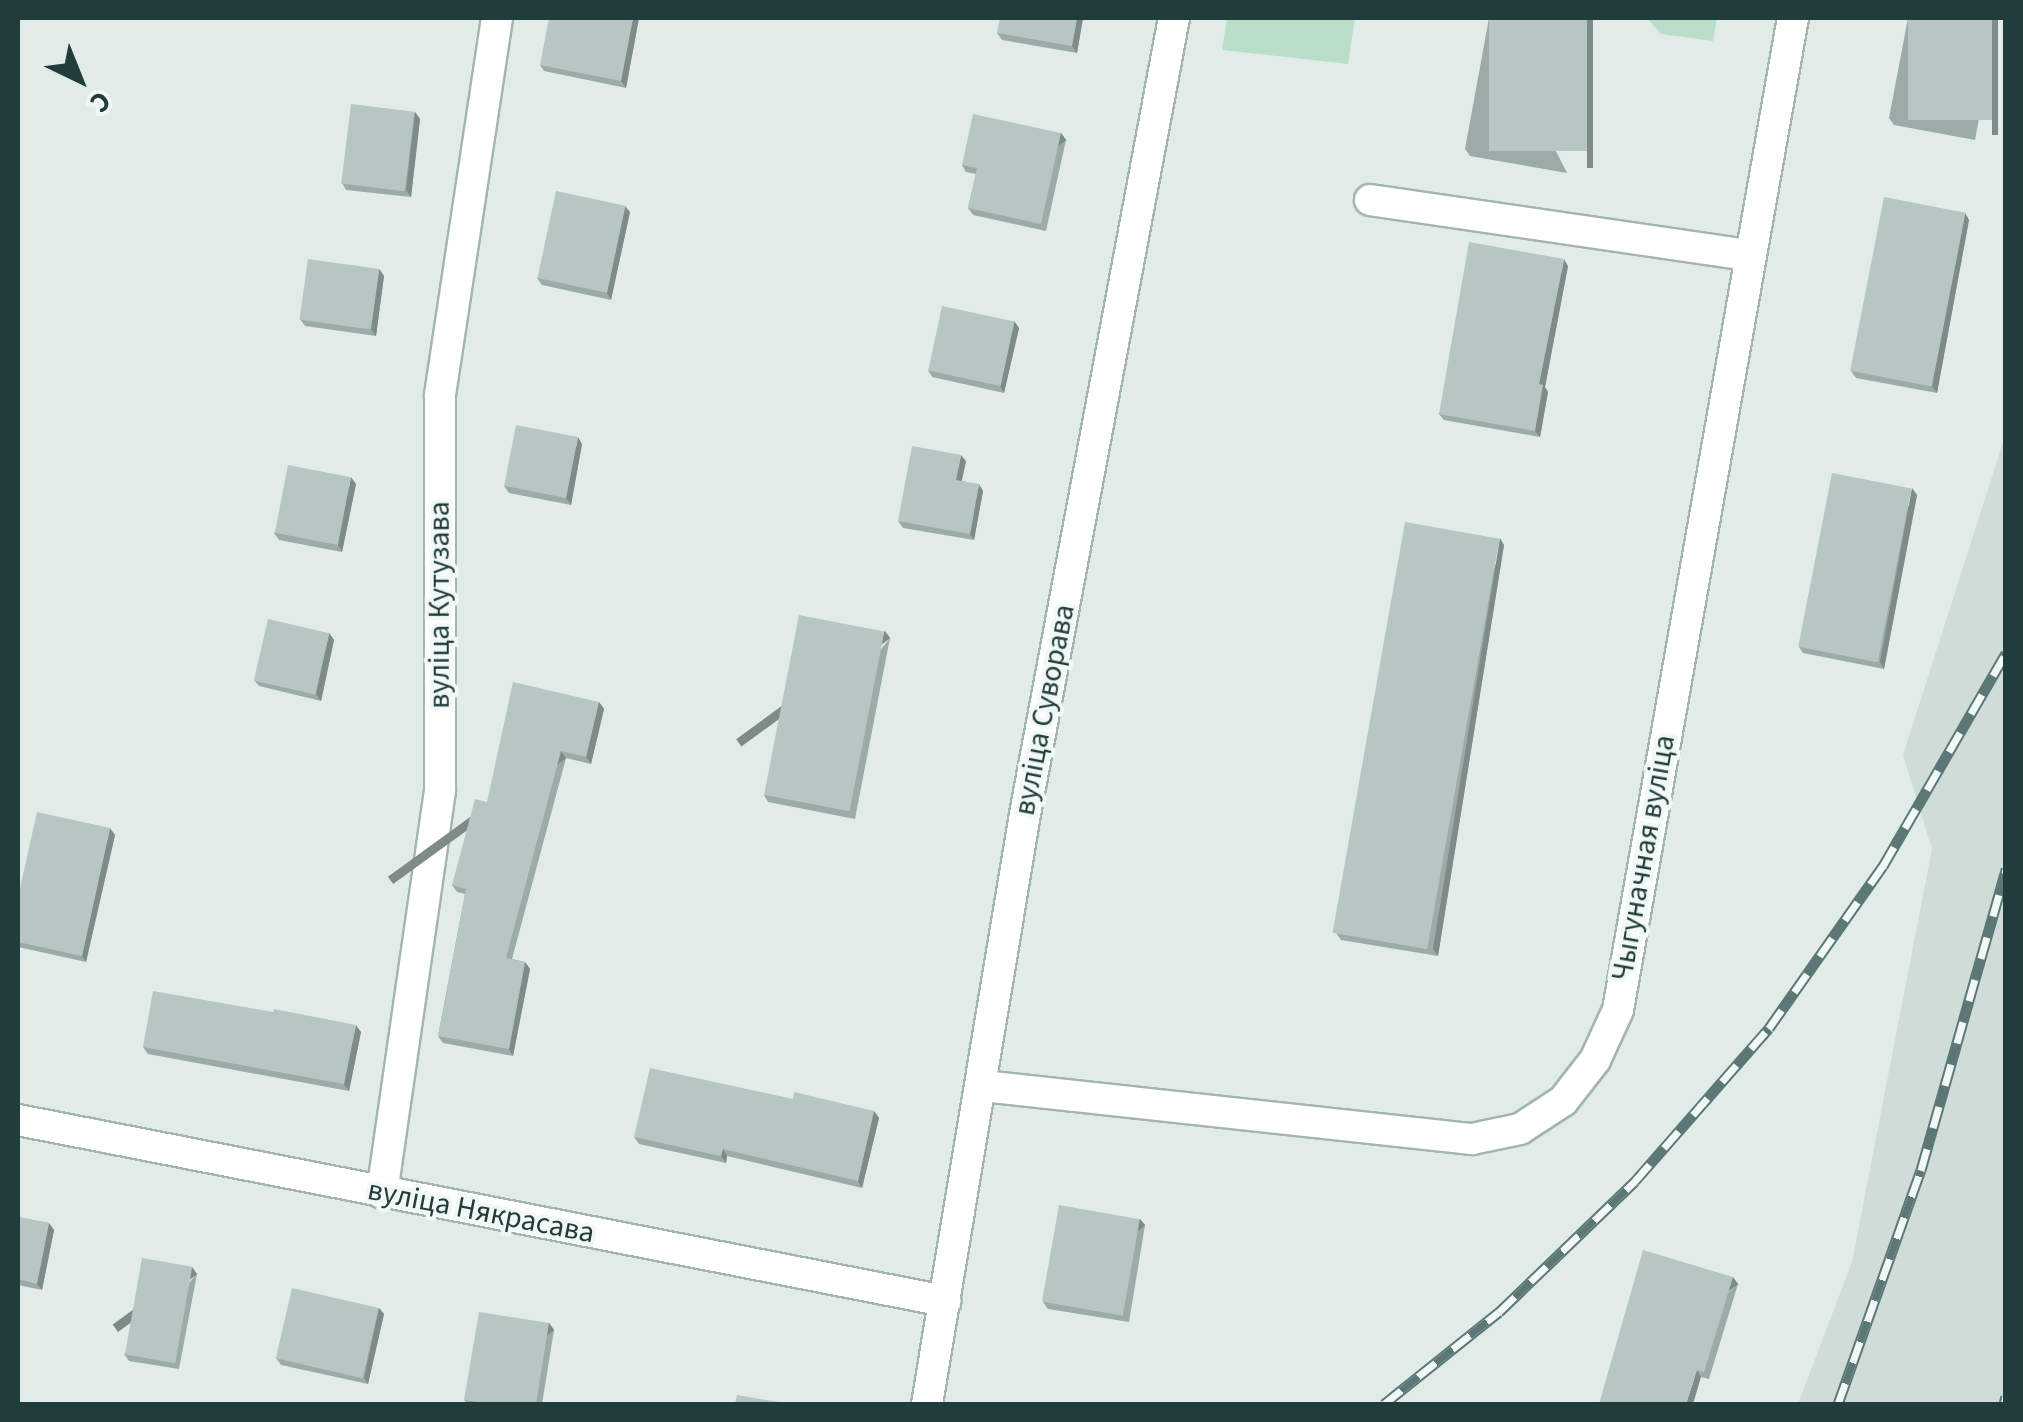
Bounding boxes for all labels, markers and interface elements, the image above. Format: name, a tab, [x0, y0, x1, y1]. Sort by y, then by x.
north arrow	[30, 30, 130, 130]
text: С	[81, 82, 120, 122]
street label: вуліца Кутузава	[422, 501, 458, 709]
street label: вуліца Суворава	[1007, 601, 1083, 819]
street label: Чыгуначная вуліца	[1605, 732, 1683, 984]
street label: вуліца Някрасава	[365, 1172, 597, 1252]

